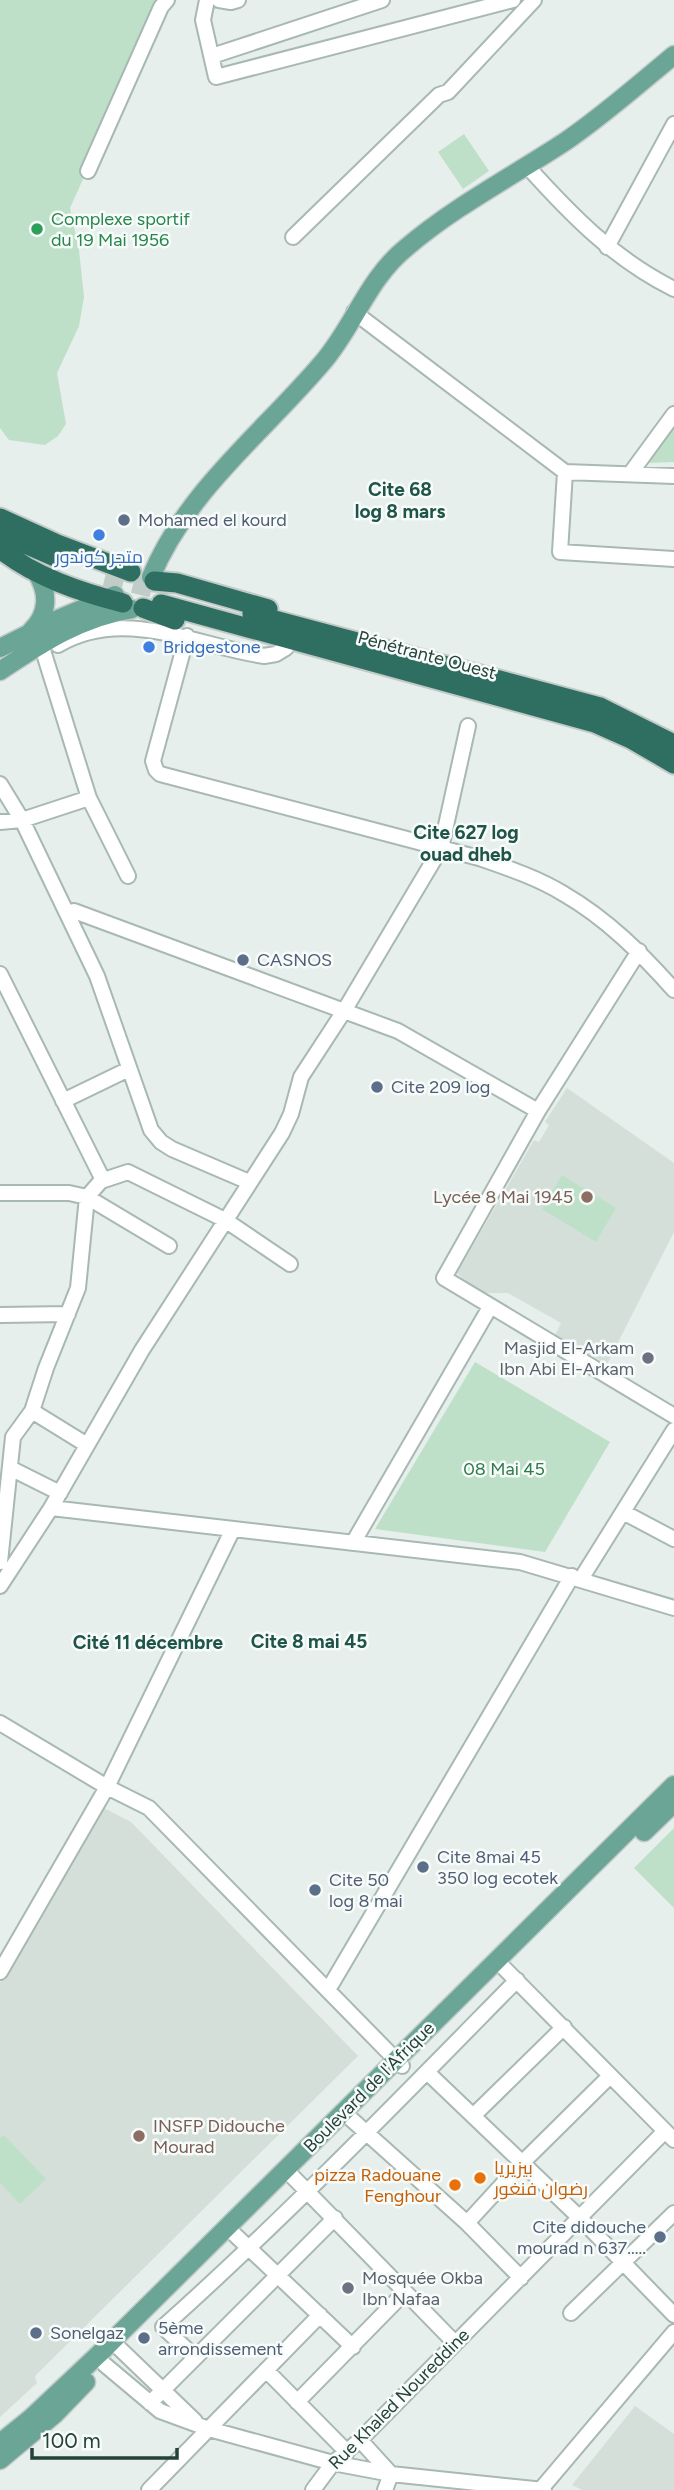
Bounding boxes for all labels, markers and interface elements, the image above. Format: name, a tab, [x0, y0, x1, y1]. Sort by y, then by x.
place label: Complexe sportif du 19 Mai 1956	[51, 208, 190, 251]
marker: Complexe sportif du 19 Mai 1956	[29, 221, 45, 237]
district label: Cite 68 log 8 mars	[355, 478, 445, 523]
place label: Mohamed el kourd	[138, 509, 287, 531]
marker: Mohamed el kourd	[116, 512, 132, 528]
marker: متجر كوندور	[91, 527, 107, 543]
place label: متجر كوندور	[54, 546, 143, 568]
street label: Pénétrante Ouest	[355, 626, 499, 684]
place label: Bridgestone	[163, 636, 261, 658]
marker: Bridgestone	[141, 639, 157, 655]
district label: Cite 627 log ouad dheb	[413, 821, 519, 866]
place label: CASNOS	[257, 949, 332, 971]
marker: CASNOS	[235, 952, 251, 968]
place label: Cite 209 log	[391, 1076, 490, 1098]
marker: Cite 209 log	[369, 1079, 385, 1095]
place label: Lycée 8 Mai 1945	[433, 1186, 573, 1208]
marker: Lycée 8 Mai 1945	[579, 1189, 595, 1205]
place label: Masjid El-Arkam Ibn Abi El-Arkam	[499, 1337, 634, 1380]
marker: Masjid El-Arkam Ibn Abi El-Arkam	[640, 1350, 656, 1366]
park label: 08 Mai 45	[463, 1458, 545, 1480]
district label: Cite 8 mai 45	[251, 1630, 367, 1653]
district label: Cité 11 décembre	[73, 1631, 224, 1654]
place label: Cite 8mai 45 350 log ecotek	[437, 1846, 558, 1889]
marker: Cite 8mai 45 350 log ecotek	[415, 1859, 431, 1875]
place label: Cite 50 log 8 mai	[329, 1869, 403, 1912]
marker: Cite 50 log 8 mai	[307, 1882, 323, 1898]
street label: Boulevard de l'Afrique	[299, 2017, 439, 2157]
place label: INSFP Didouche Mourad	[153, 2115, 285, 2158]
marker: INSFP Didouche Mourad	[131, 2128, 147, 2144]
place label: بيزيريا رضوان فنغور	[493, 2157, 588, 2200]
place label: pizza Radouane Fenghour	[314, 2164, 441, 2207]
marker: بيزيريا رضوان فنغور	[472, 2170, 488, 2186]
marker: pizza Radouane Fenghour	[447, 2177, 463, 2193]
place label: Cite didouche mourad n 637.....	[517, 2216, 646, 2259]
marker: Cite didouche mourad n 637.....	[652, 2229, 668, 2245]
place label: Mosquée Okba Ibn Nafaa	[362, 2267, 483, 2310]
marker: Mosquée Okba Ibn Nafaa	[340, 2280, 356, 2296]
place label: 5ème arrondissement	[158, 2317, 283, 2360]
place label: Sonelgaz	[50, 2322, 124, 2344]
street label: Rue Khaled Noureddine	[324, 2324, 474, 2474]
marker: Sonelgaz	[28, 2325, 44, 2341]
marker: 5ème arrondissement	[136, 2330, 152, 2346]
scale bar	[32, 2416, 177, 2460]
text: 100 m	[42, 2428, 101, 2453]

